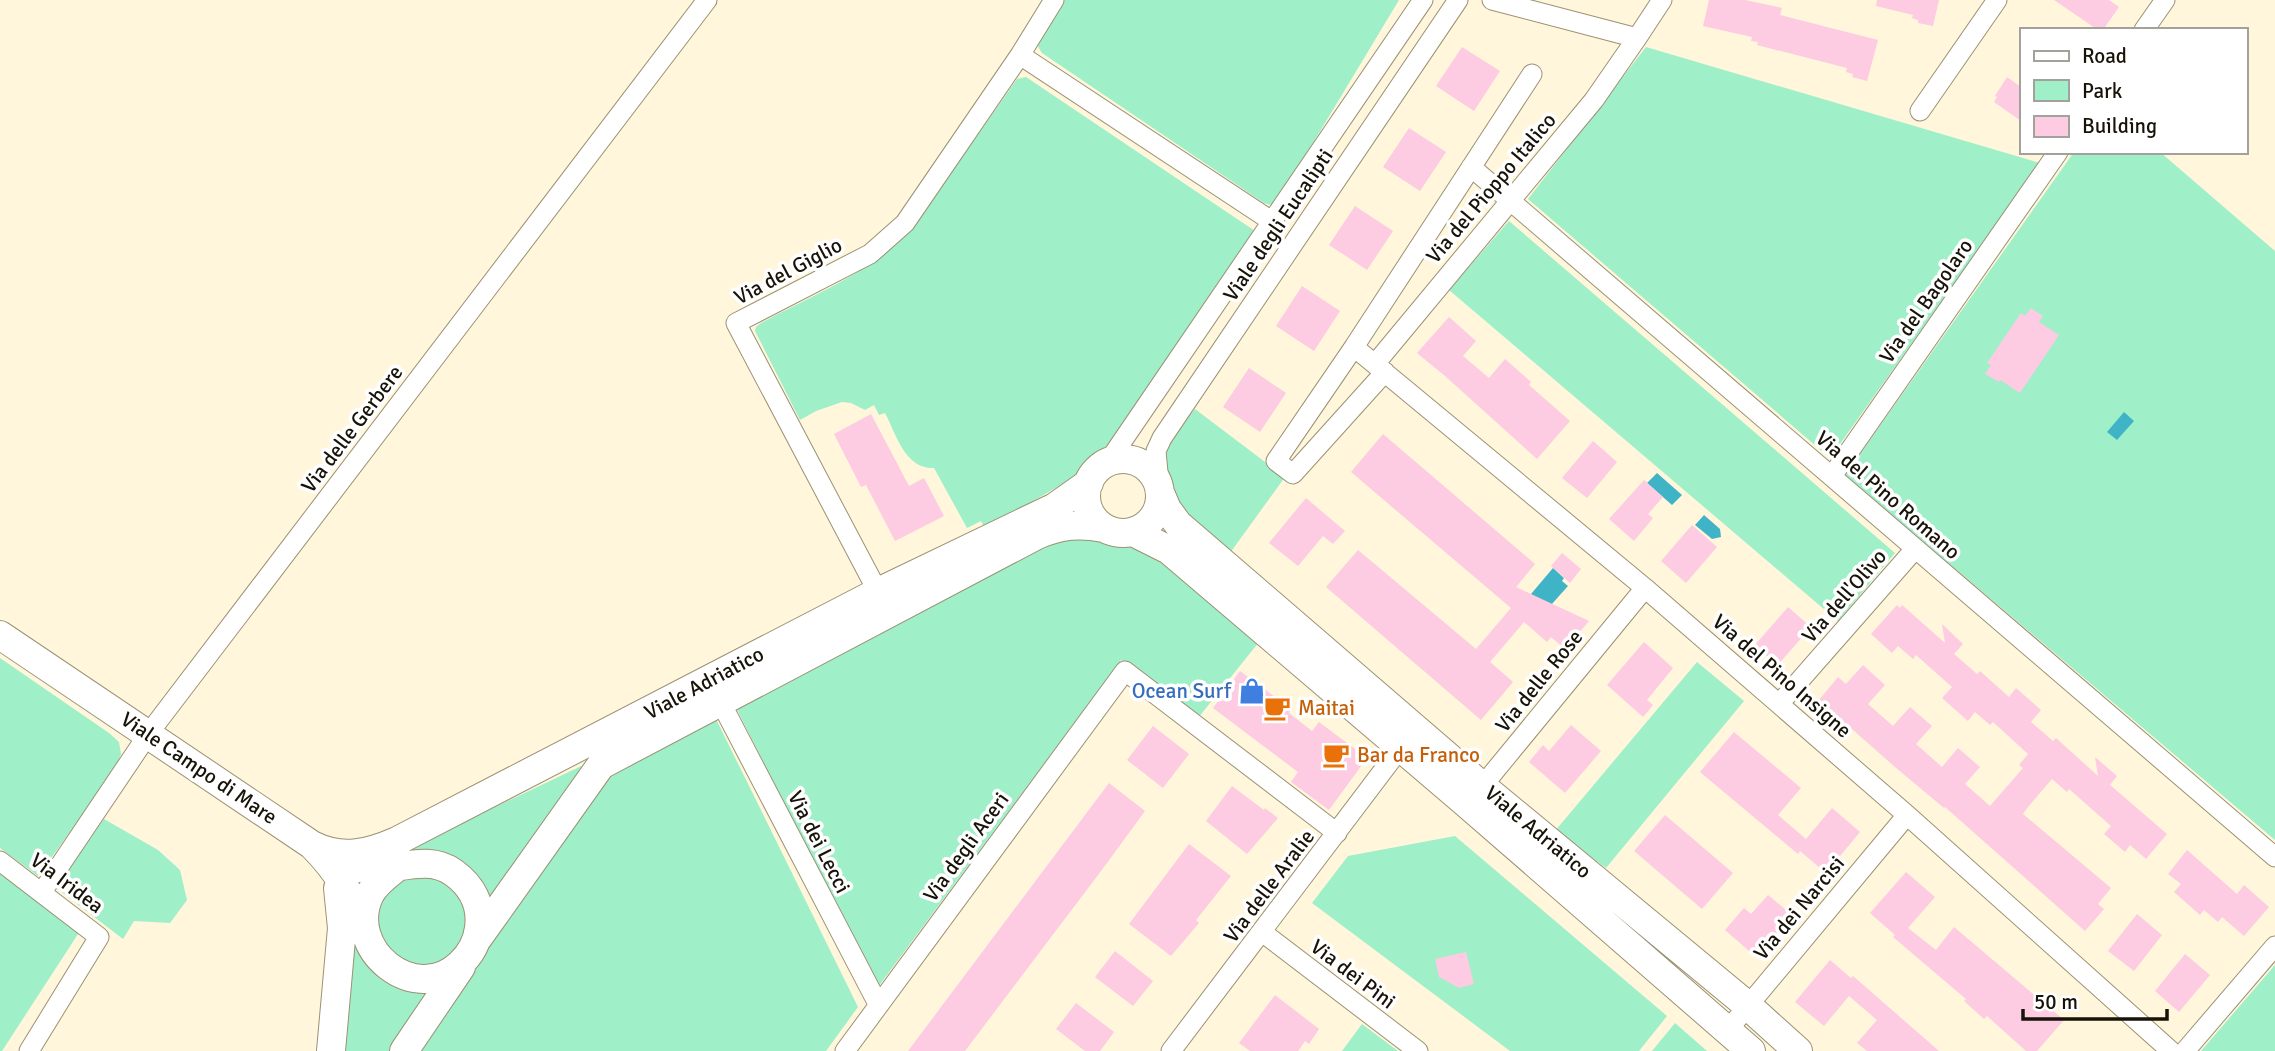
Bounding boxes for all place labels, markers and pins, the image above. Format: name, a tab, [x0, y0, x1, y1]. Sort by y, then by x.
shop icon: Ocean Surf	[1237, 676, 1267, 706]
place label: Ocean Surf	[1132, 678, 1232, 704]
cafe icon: Maitai	[1262, 693, 1292, 723]
place label: Maitai	[1298, 695, 1355, 721]
cafe icon: Bar da Franco	[1321, 740, 1351, 770]
place label: Bar da Franco	[1357, 742, 1480, 768]

